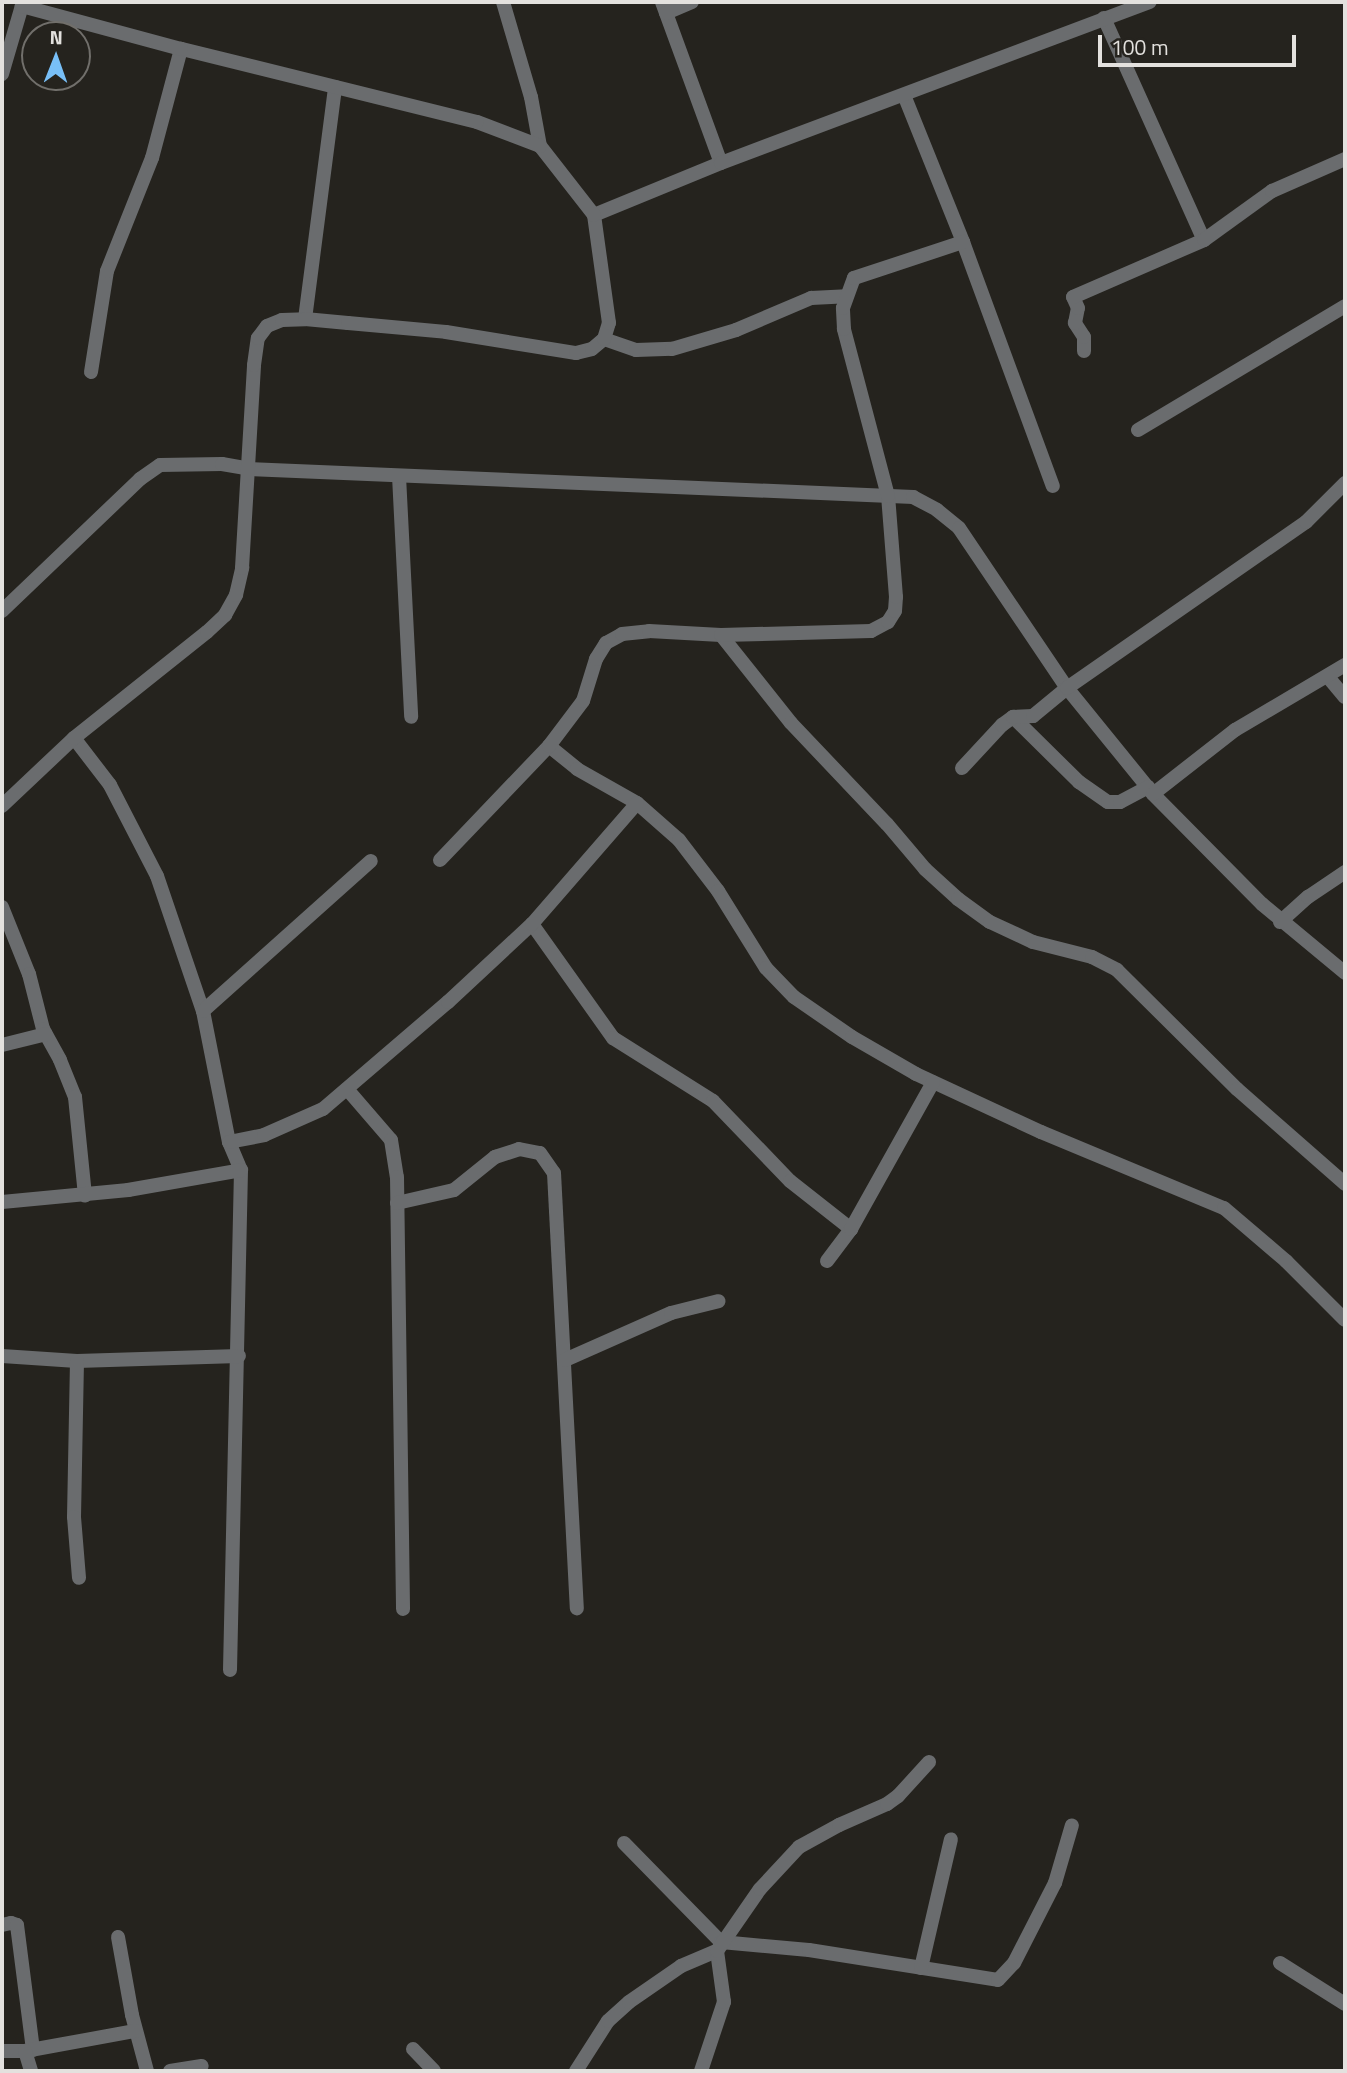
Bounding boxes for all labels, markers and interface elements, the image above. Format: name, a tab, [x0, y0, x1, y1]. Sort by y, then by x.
north arrow	[21, 21, 91, 91]
scale bar	[1102, 21, 1300, 65]
text: N	[49, 22, 63, 51]
text: 100 m	[1111, 31, 1168, 63]

